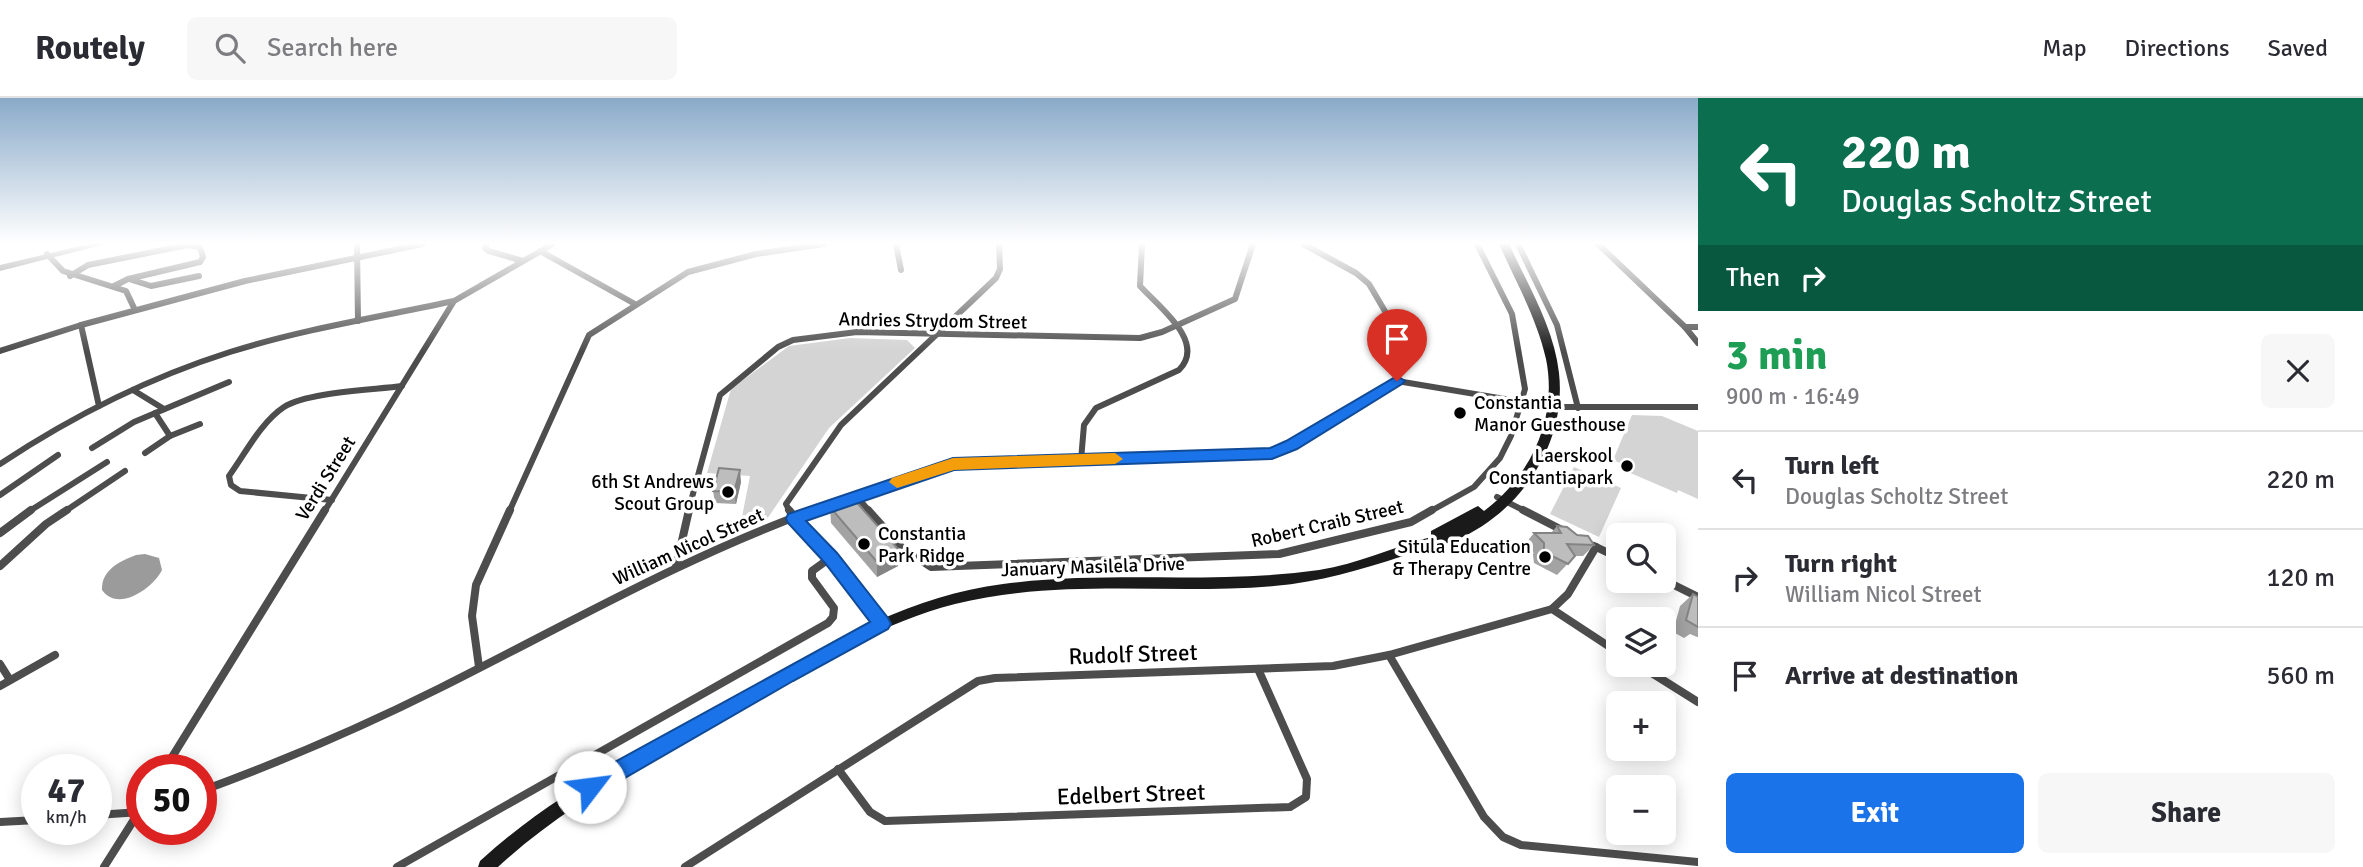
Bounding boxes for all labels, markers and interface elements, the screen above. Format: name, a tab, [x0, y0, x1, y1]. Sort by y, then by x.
search box	[187, 17, 677, 80]
text: Routely	[35, 28, 145, 69]
icon: search	[211, 29, 249, 67]
text: Search here	[267, 32, 398, 64]
text: Map	[2042, 33, 2087, 63]
text: Directions	[2125, 33, 2230, 63]
text: Saved	[2268, 33, 2328, 63]
text: 220 m	[1841, 122, 1971, 182]
icon: left	[1726, 126, 1817, 217]
text: Douglas Scholtz Street	[1841, 182, 2152, 221]
icon: right	[1794, 259, 1832, 297]
text: Then	[1726, 262, 1780, 294]
street label: Andries Strydom Street	[838, 307, 1028, 335]
pin	[1367, 309, 1427, 381]
icon: arrive	[1378, 320, 1416, 358]
text: 3 min	[1726, 330, 1827, 381]
button: close	[2261, 334, 2335, 408]
text: 900 m · 16:49	[1726, 382, 1860, 411]
place label: Constantia Manor Guesthouse	[1474, 391, 1626, 437]
marker: Constantia Manor Guesthouse	[1452, 405, 1468, 421]
street label: Verdi Street	[290, 432, 361, 525]
place label: Laerskool Constantiapark	[1489, 444, 1613, 490]
text: Turn left	[1785, 450, 1879, 482]
marker: Laerskool Constantiapark	[1619, 458, 1635, 474]
icon: left	[1726, 461, 1764, 499]
text: 220 m	[2266, 464, 2335, 496]
place label: 6th St Andrews Scout Group	[591, 470, 714, 516]
text: Douglas Scholtz Street	[1785, 482, 2008, 511]
marker: 6th St Andrews Scout Group	[720, 484, 736, 500]
street label: Robert Craib Street	[1249, 495, 1406, 553]
street label: William Nicol Street	[609, 503, 768, 591]
place label: Constantia Park Ridge	[878, 522, 966, 568]
map controls	[1606, 523, 1676, 845]
button: search	[1606, 523, 1676, 593]
place label: Situla Education & Therapy Centre	[1392, 535, 1531, 581]
marker: Constantia Park Ridge	[856, 536, 872, 552]
text: Turn right	[1785, 548, 1897, 580]
marker: Situla Education & Therapy Centre	[1537, 549, 1553, 565]
street label: January Masilela Drive	[1001, 552, 1185, 582]
icon: right	[1726, 559, 1764, 597]
text: 120 m	[2266, 562, 2335, 594]
text: William Nicol Street	[1785, 580, 1981, 609]
button: layers	[1606, 607, 1676, 677]
street label: Rudolf Street	[1068, 638, 1198, 671]
icon: arrive	[1726, 657, 1764, 695]
text: Arrive at destination	[1785, 660, 2018, 692]
text: 560 m	[2266, 660, 2335, 692]
button: +	[1606, 691, 1676, 761]
position arrow	[553, 750, 627, 824]
speed limit sign: 50	[126, 754, 217, 845]
text: 47	[48, 769, 85, 812]
button: Exit	[1726, 773, 2024, 853]
button: Share	[2038, 773, 2335, 853]
button: −	[1606, 775, 1676, 845]
street label: Edelbert Street	[1056, 777, 1206, 812]
text: km/h	[46, 806, 87, 828]

